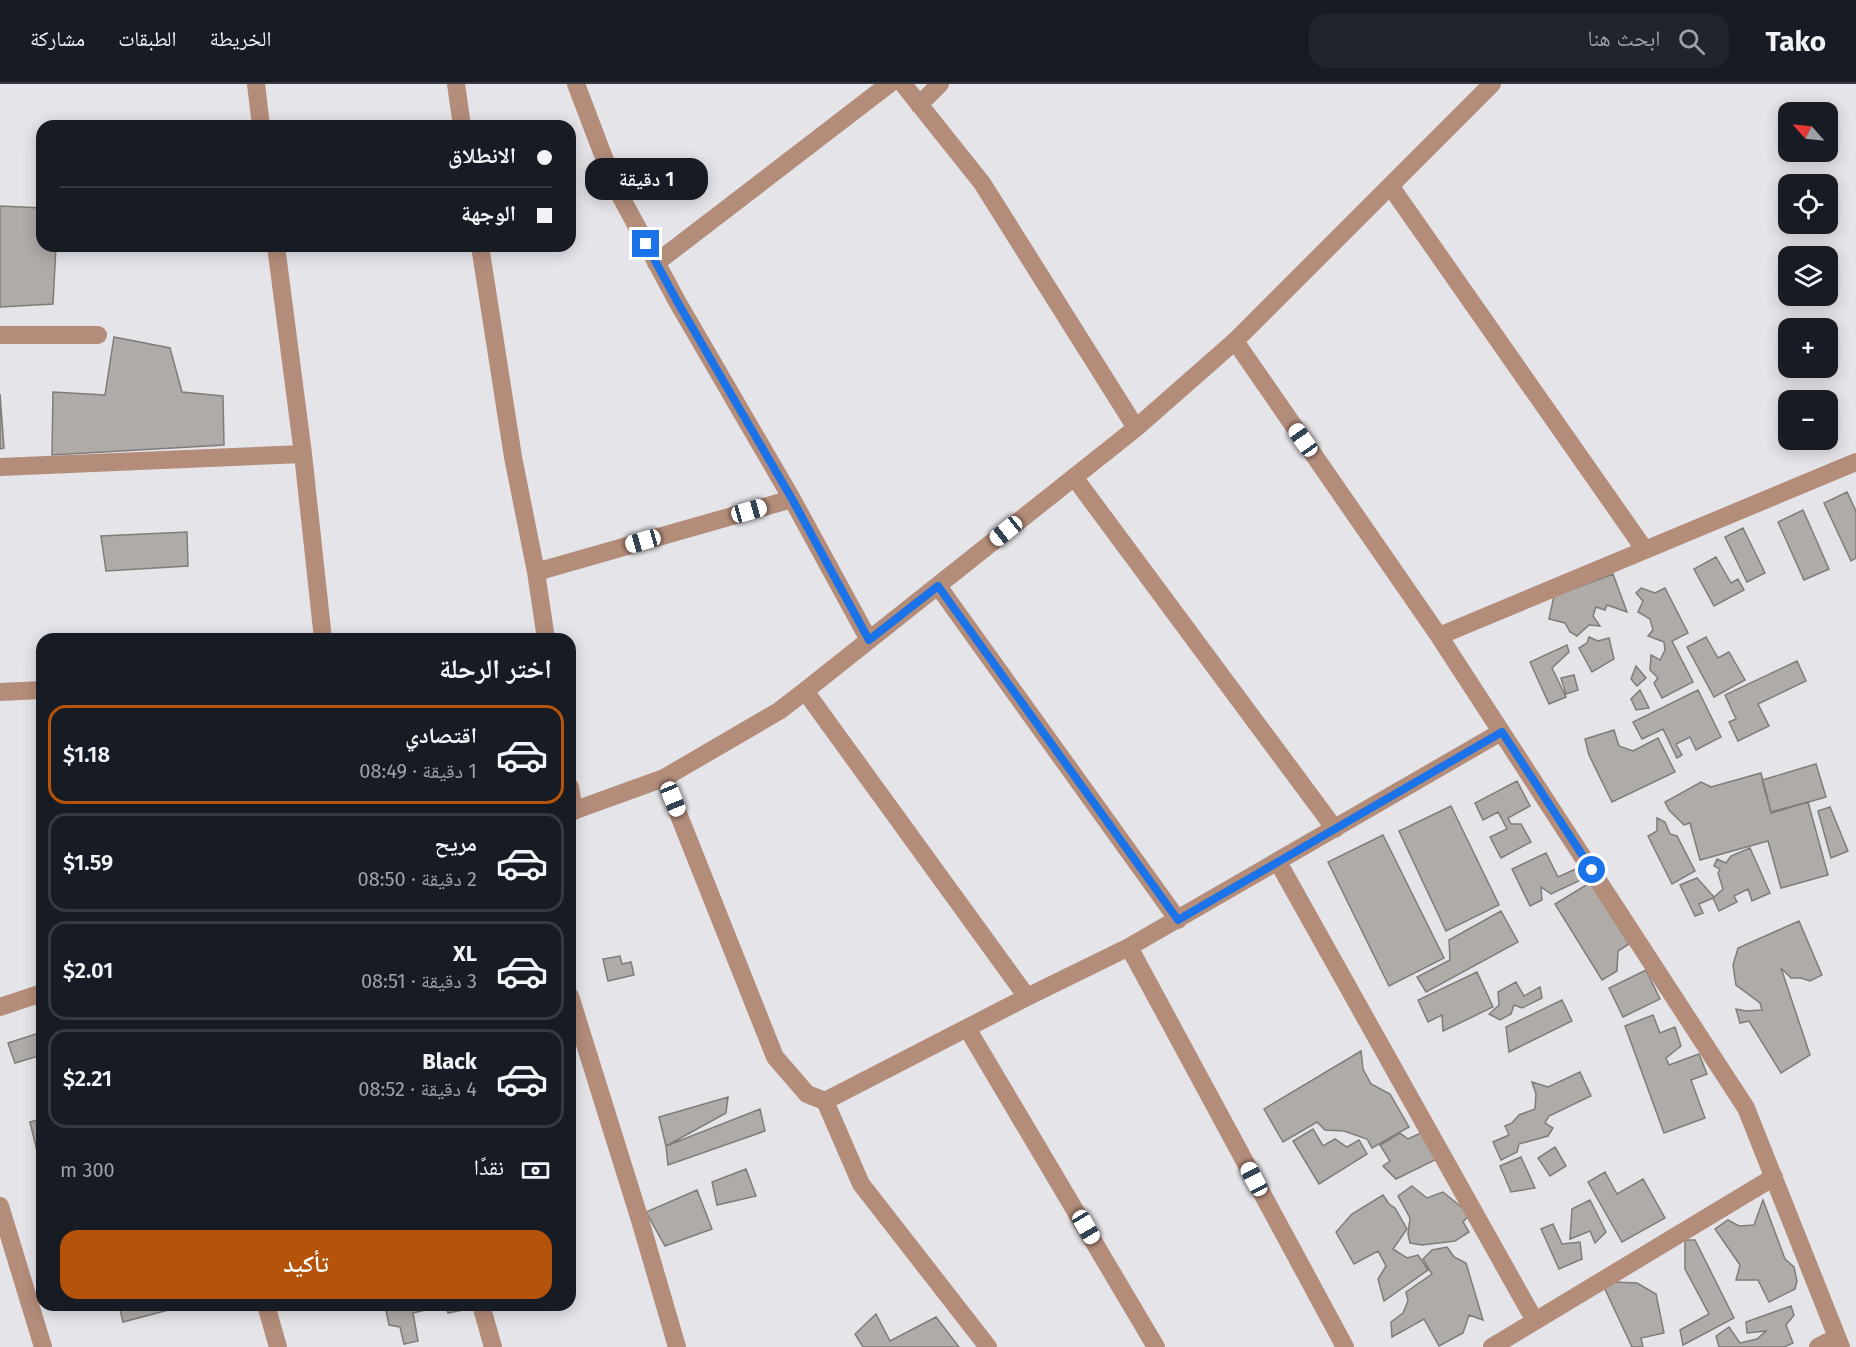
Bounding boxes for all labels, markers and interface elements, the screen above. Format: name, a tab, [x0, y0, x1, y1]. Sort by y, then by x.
search box	[1309, 14, 1729, 68]
text: ابحث هنا	[1588, 25, 1660, 52]
icon: search	[1675, 25, 1708, 58]
text: Tako	[1765, 25, 1826, 58]
text: مشاركة	[30, 26, 85, 52]
text: الطبقات	[118, 26, 177, 52]
text: الخريطة	[210, 26, 271, 52]
north arrow	[1778, 102, 1838, 162]
map controls	[1778, 102, 1838, 450]
text: الانطلاق	[448, 142, 516, 169]
callout: 1 دقيقة	[584, 157, 708, 199]
text: 1 دقيقة	[619, 167, 674, 191]
button: locate	[1778, 174, 1838, 234]
text: الوجهة	[461, 200, 516, 227]
route end	[632, 230, 659, 257]
button: layers	[1778, 246, 1838, 306]
button: +	[1778, 318, 1838, 378]
button: −	[1778, 390, 1838, 450]
car	[1285, 420, 1321, 460]
car	[729, 497, 769, 525]
car	[986, 513, 1026, 549]
car	[623, 527, 663, 555]
text: اختر الرحلة	[439, 653, 552, 685]
text: اقتصادي	[405, 722, 477, 749]
icon: car	[495, 728, 549, 782]
text: $1.18	[63, 741, 110, 768]
text: 1 دقيقة · 08:49	[359, 759, 477, 783]
car	[658, 779, 688, 819]
text: مريح	[434, 830, 477, 857]
icon: car	[495, 836, 549, 890]
text: $1.59	[63, 849, 113, 876]
route start	[1578, 856, 1605, 883]
text: 2 دقيقة · 08:50	[357, 867, 477, 891]
text: XL	[453, 940, 477, 967]
icon: car	[495, 944, 549, 998]
text: $2.01	[63, 957, 113, 984]
text: 3 دقيقة · 08:51	[361, 969, 477, 993]
text: Black	[422, 1048, 477, 1075]
icon: car	[495, 1052, 549, 1106]
text: $2.21	[63, 1065, 112, 1092]
text: 4 دقيقة · 08:52	[358, 1077, 477, 1101]
text: نقدًا	[474, 1154, 504, 1181]
icon: cash	[519, 1154, 552, 1187]
text: 300 m	[60, 1158, 115, 1182]
car	[1238, 1159, 1270, 1199]
car	[1069, 1207, 1103, 1247]
button: تأكيد	[60, 1230, 552, 1299]

